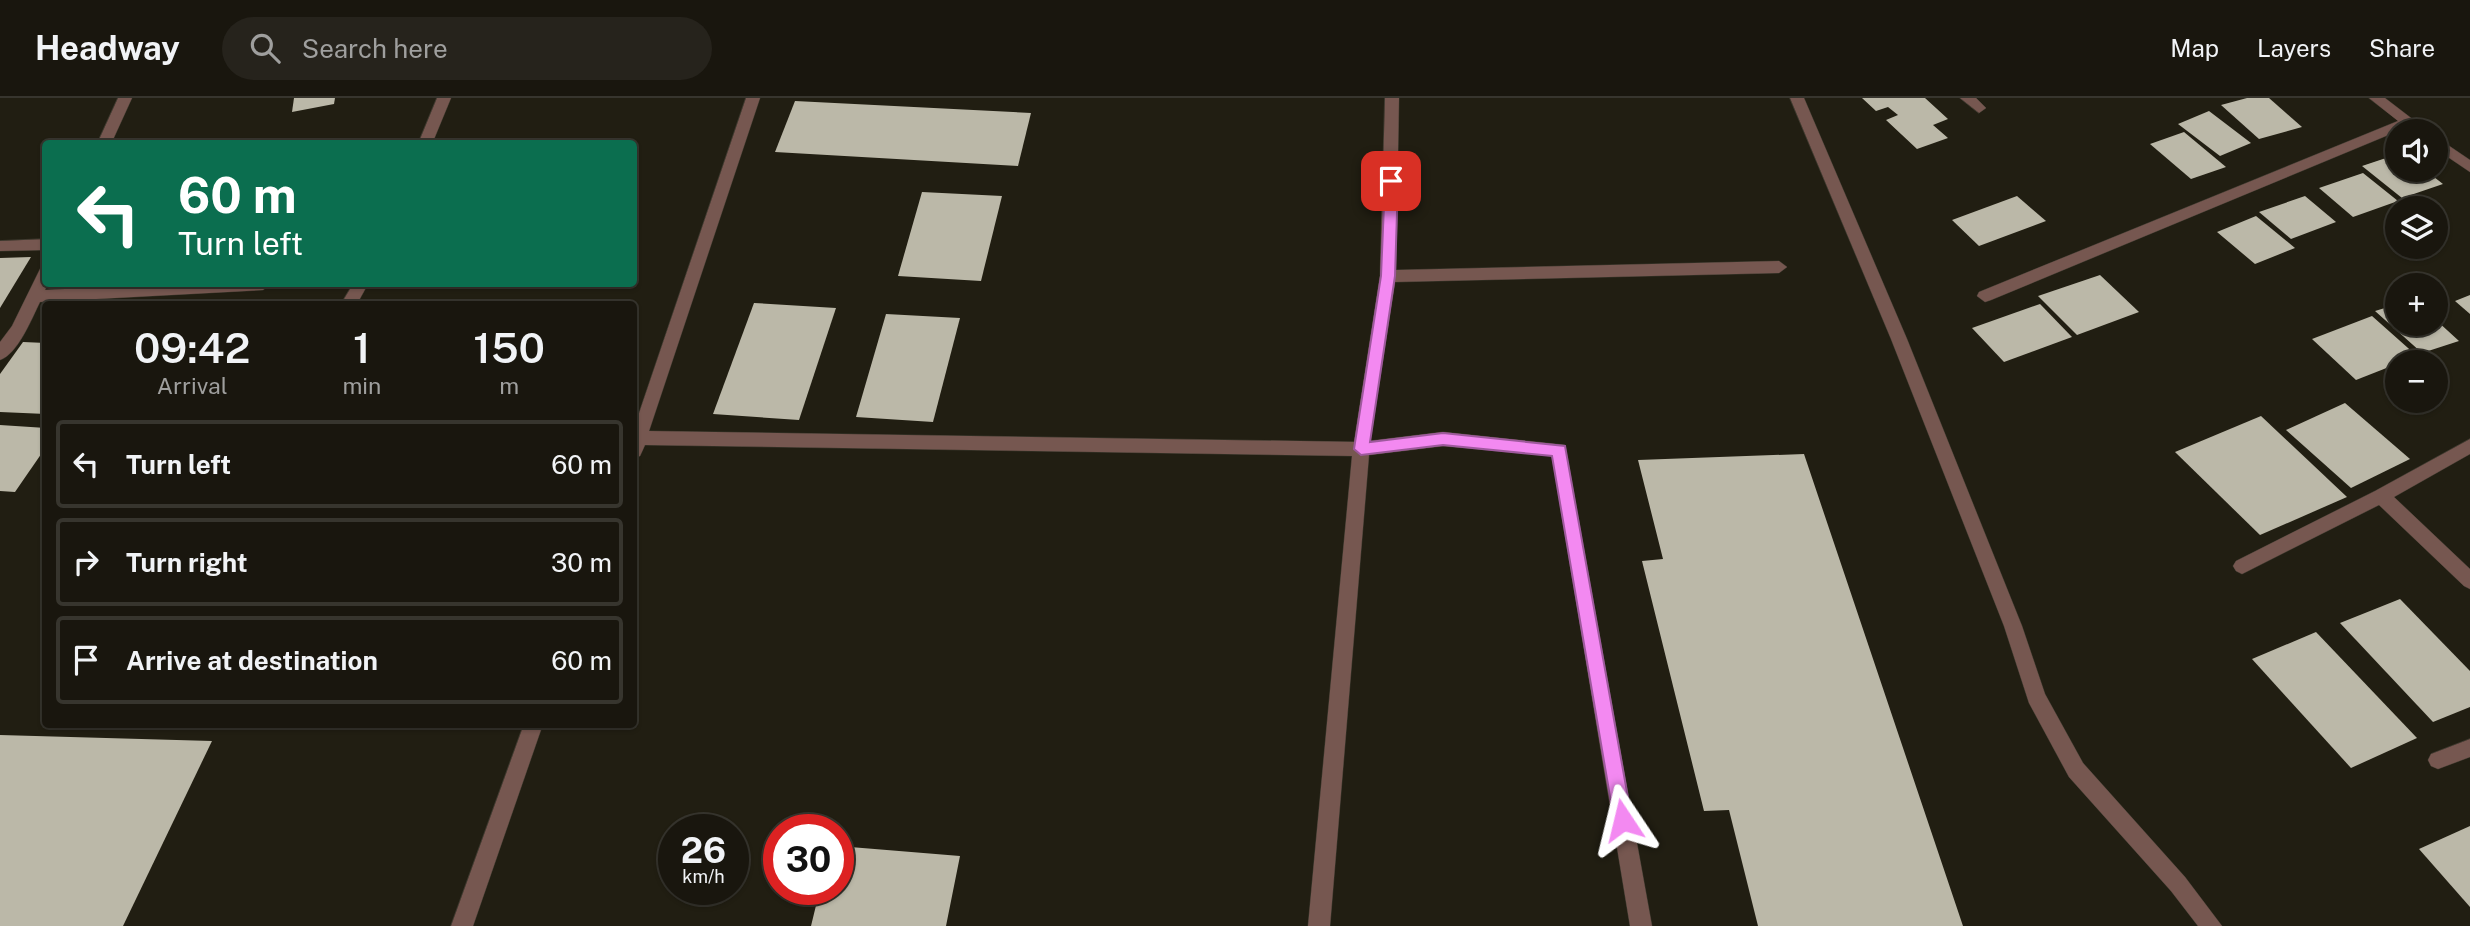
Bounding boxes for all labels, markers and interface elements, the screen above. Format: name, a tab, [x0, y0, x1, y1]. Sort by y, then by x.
search box	[222, 17, 712, 80]
text: Headway	[35, 29, 180, 67]
icon: search	[246, 29, 284, 67]
text: Search here	[302, 33, 448, 64]
text: Map	[2170, 34, 2219, 62]
text: Layers	[2257, 34, 2331, 62]
text: Share	[2369, 34, 2435, 62]
map controls	[2385, 119, 2448, 413]
button: sound	[2385, 119, 2448, 182]
pin	[1361, 151, 1421, 211]
icon: arrive	[1372, 162, 1410, 200]
text: 60 m	[178, 166, 297, 224]
icon: left	[63, 168, 154, 259]
button: layers	[2385, 196, 2448, 259]
text: Turn left	[178, 225, 303, 262]
button: +	[2385, 273, 2448, 336]
text: 09:42	[134, 323, 250, 372]
text: 1	[353, 323, 371, 372]
text: 150	[473, 323, 545, 372]
button: −	[2385, 350, 2448, 413]
text: Arrival	[157, 372, 228, 399]
text: min	[342, 372, 381, 399]
text: m	[499, 372, 519, 399]
icon: left	[67, 445, 105, 483]
text: Turn left	[126, 449, 231, 480]
text: 60 m	[551, 449, 612, 480]
icon: right	[67, 543, 105, 581]
text: Turn right	[126, 547, 248, 578]
text: 30 m	[551, 547, 612, 578]
icon: arrive	[67, 641, 105, 679]
text: Arrive at destination	[126, 645, 378, 676]
text: 60 m	[551, 645, 612, 676]
position arrow	[1586, 783, 1660, 857]
speed limit sign: 30	[763, 814, 854, 905]
text: 26	[681, 830, 726, 871]
text: km/h	[682, 866, 725, 887]

